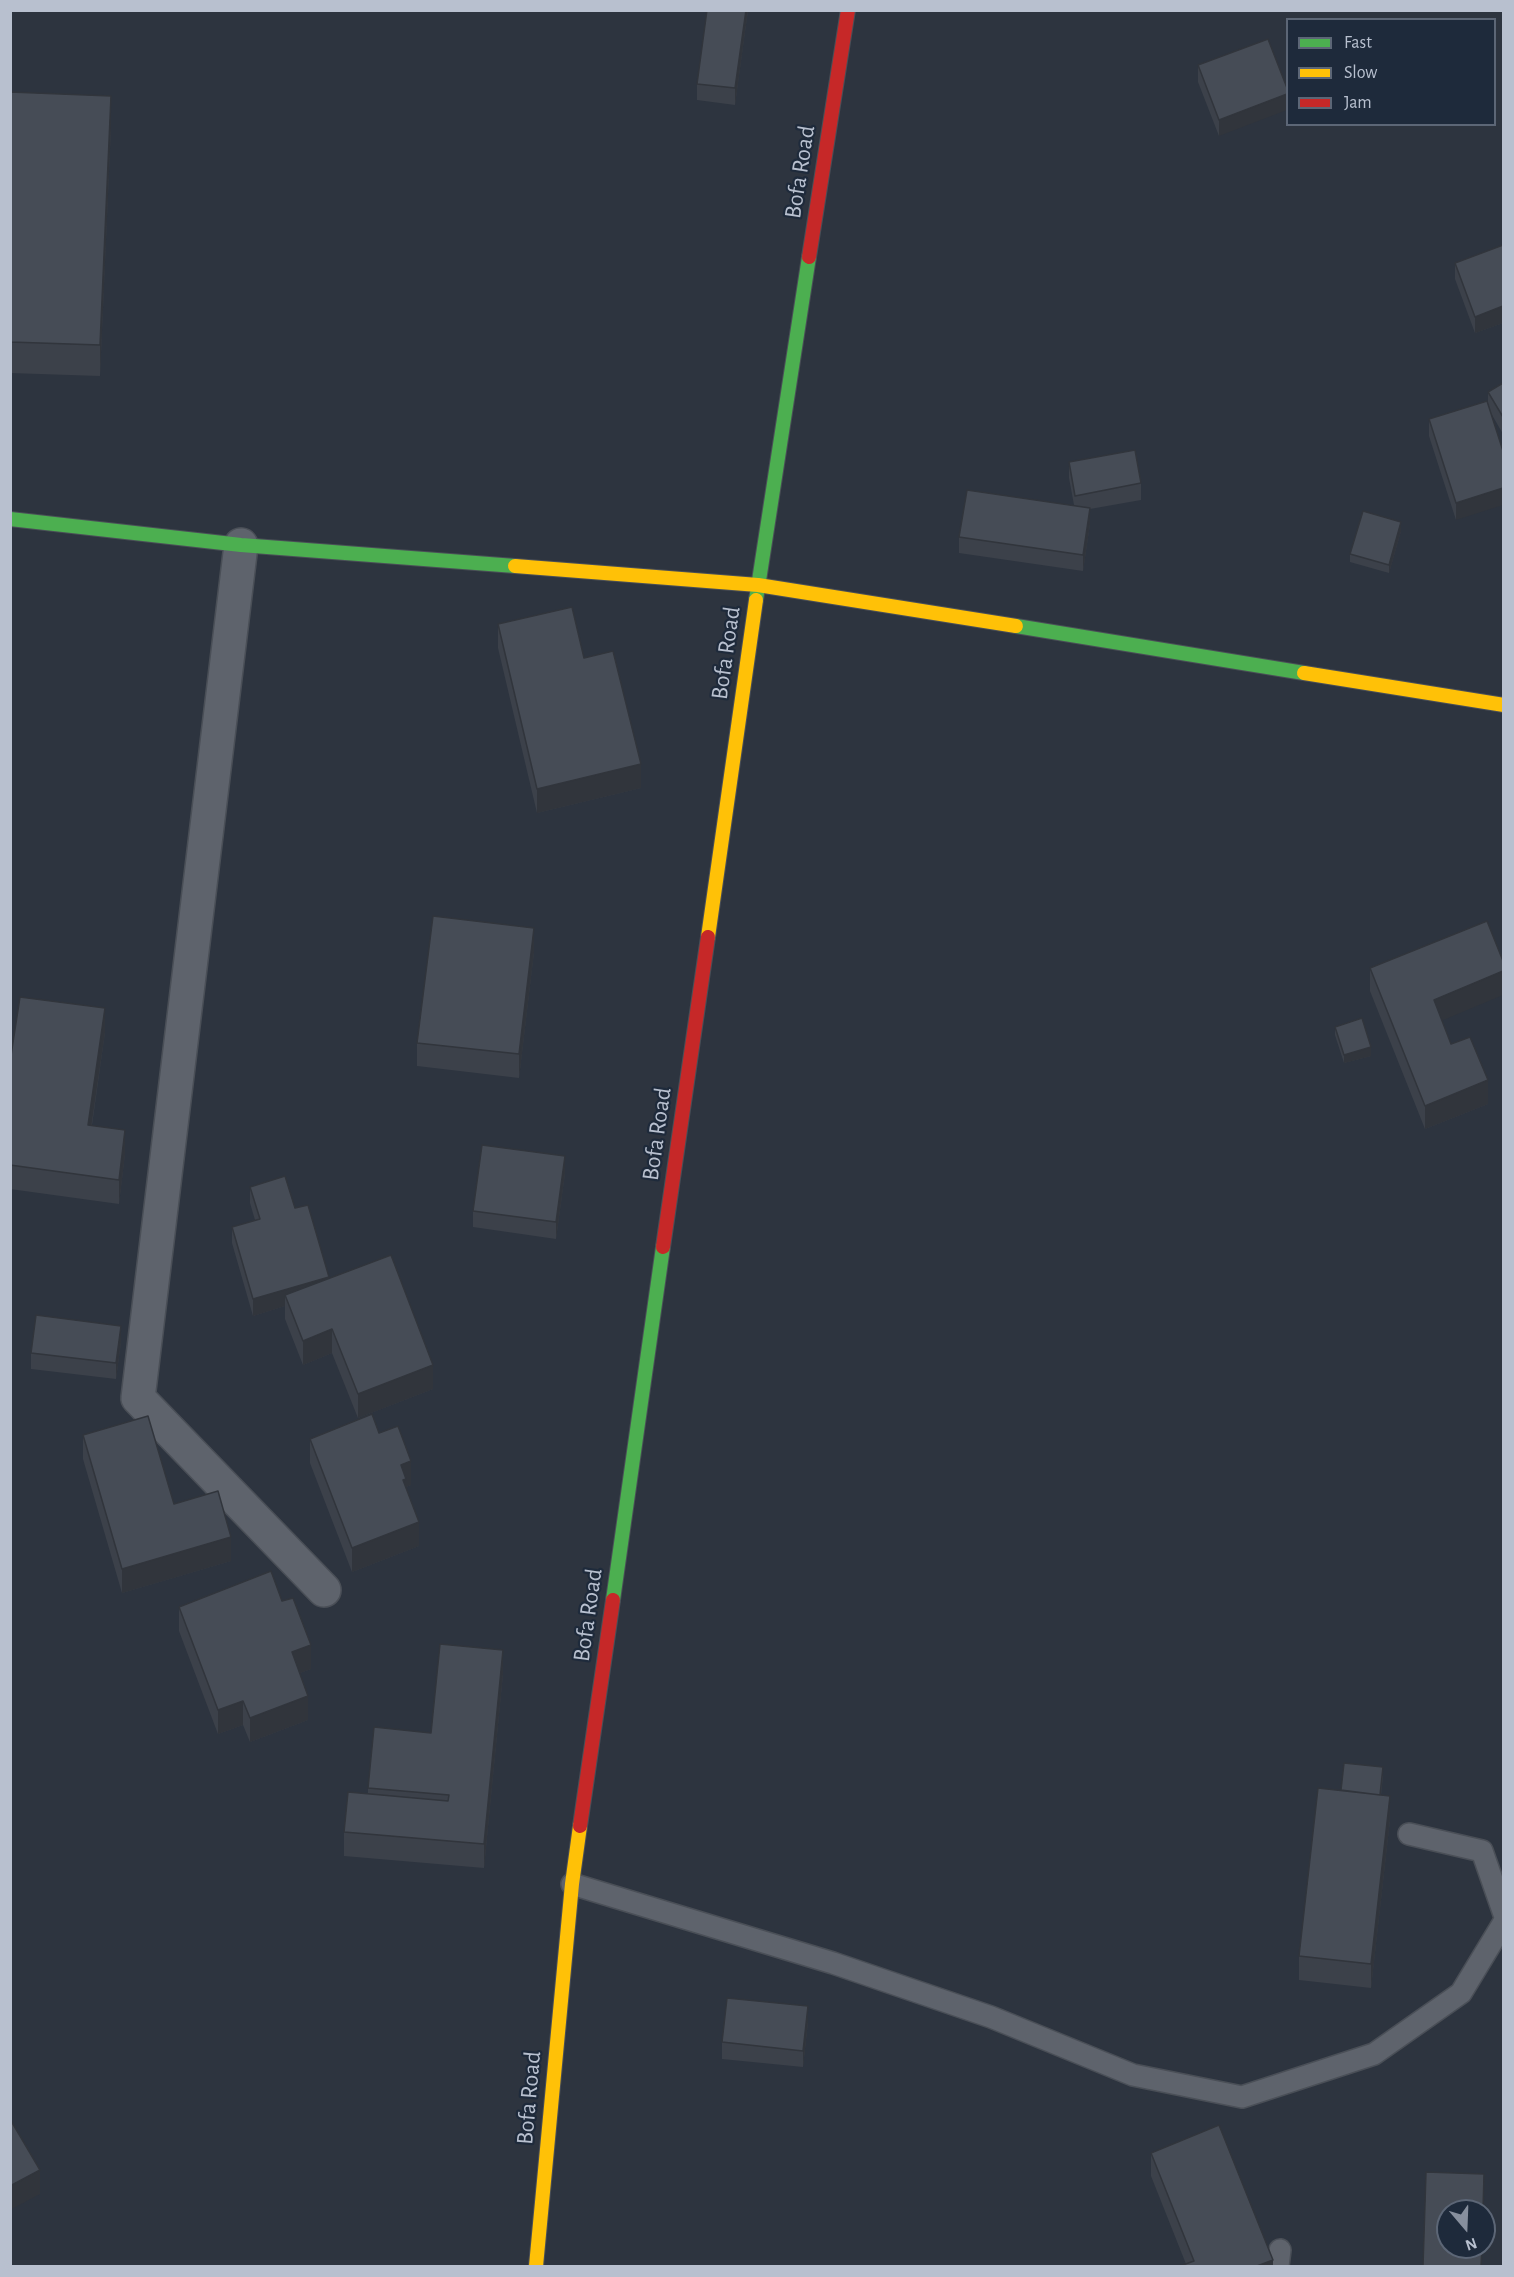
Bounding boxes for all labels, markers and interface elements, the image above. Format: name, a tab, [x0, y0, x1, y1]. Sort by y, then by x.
legend	[1286, 18, 1496, 126]
text: Fast	[1344, 34, 1372, 52]
text: Slow	[1344, 64, 1377, 82]
text: Jam	[1344, 94, 1372, 112]
street label: Bofa Road	[778, 123, 822, 221]
street label: Bofa Road	[705, 605, 747, 701]
street label: Bofa Road	[636, 1086, 678, 1182]
street label: Bofa Road	[567, 1567, 609, 1663]
street label: Bofa Road	[511, 2050, 547, 2146]
north arrow	[1436, 2199, 1496, 2259]
text: N	[1463, 2235, 1479, 2254]

